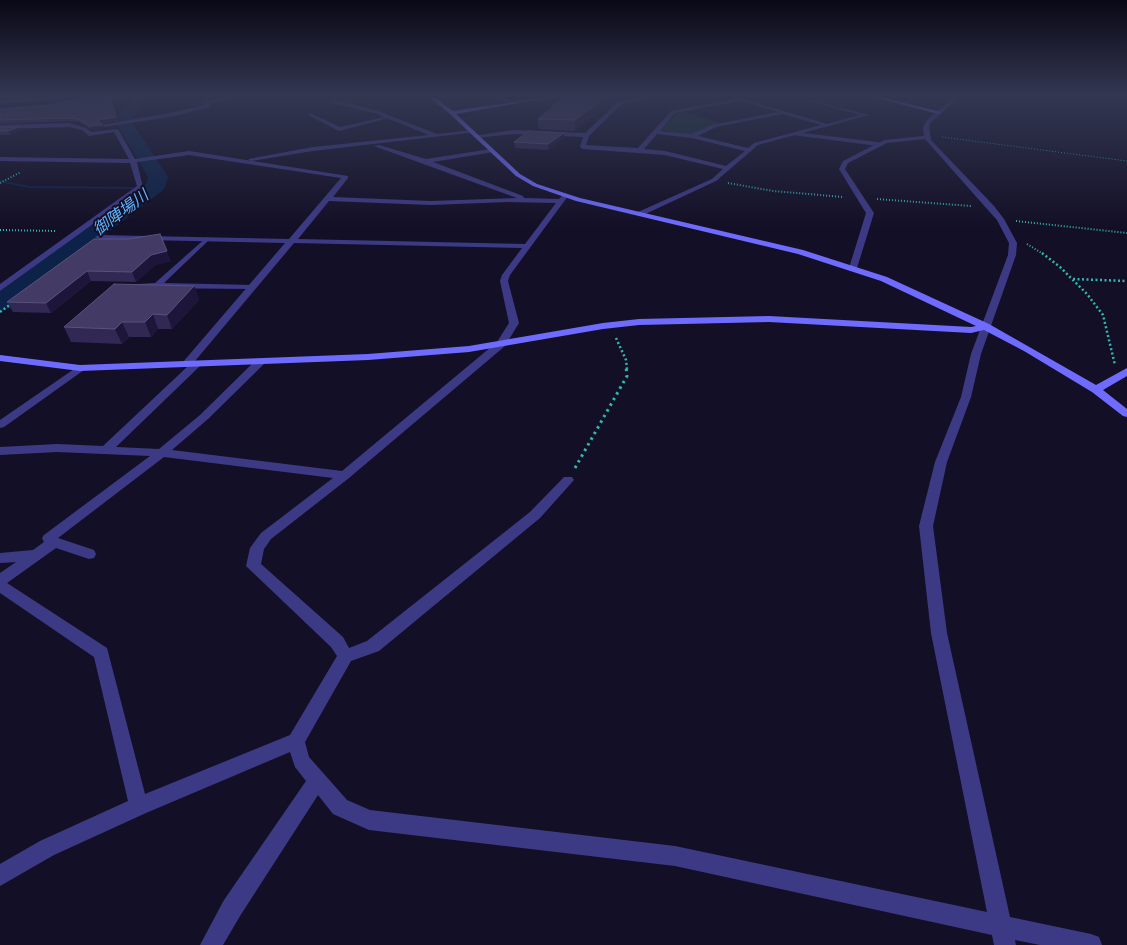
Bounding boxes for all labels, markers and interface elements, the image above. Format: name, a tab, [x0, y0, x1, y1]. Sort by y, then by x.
water label: 御陣場川	[90, 186, 152, 240]

